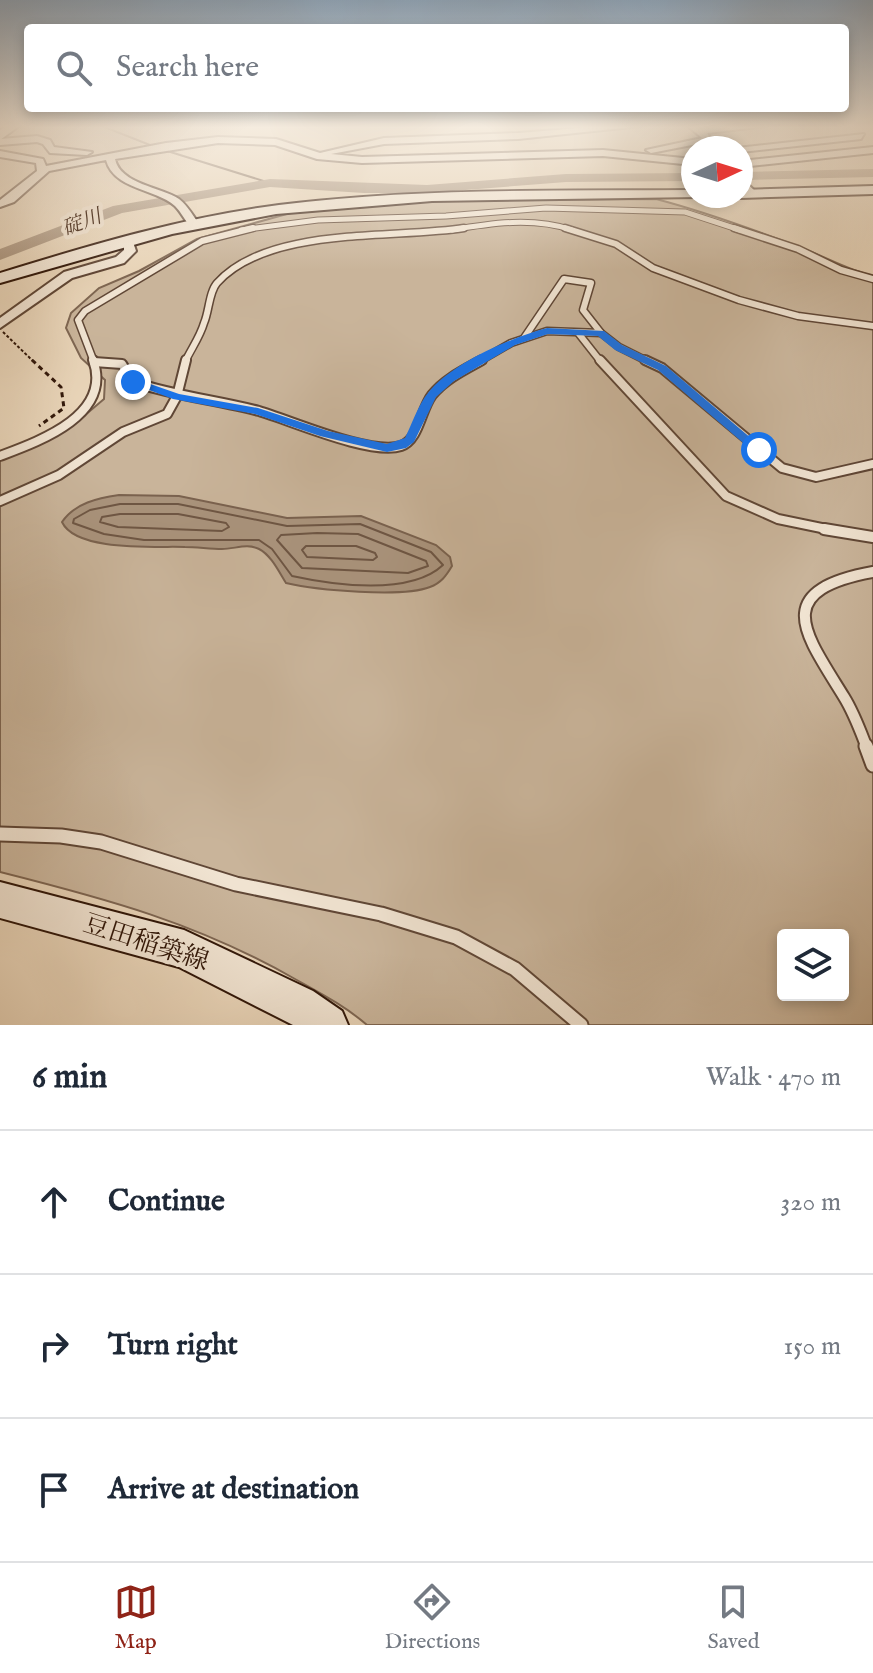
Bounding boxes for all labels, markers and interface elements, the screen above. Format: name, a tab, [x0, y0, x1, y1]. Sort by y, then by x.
search box	[24, 24, 849, 112]
icon: search	[52, 46, 96, 90]
text: Search here	[116, 49, 259, 87]
north arrow	[681, 136, 753, 208]
water label: 碇川	[59, 203, 107, 242]
route end	[115, 364, 151, 400]
route start	[741, 432, 777, 468]
street label: 豆田稲築線	[79, 907, 213, 979]
map controls	[777, 929, 849, 1001]
button: layers	[777, 929, 849, 1001]
text: 6 min	[32, 1056, 107, 1099]
text: Walk · 470 m	[706, 1061, 841, 1094]
icon: ahead	[32, 1180, 76, 1224]
text: Continue	[108, 1183, 225, 1221]
text: 320 m	[781, 1186, 841, 1219]
icon: right	[32, 1324, 76, 1368]
text: Turn right	[108, 1327, 238, 1365]
text: 150 m	[783, 1330, 841, 1363]
icon: arrive	[32, 1468, 76, 1512]
text: Arrive at destination	[108, 1471, 359, 1509]
tab: Map	[114, 1580, 158, 1656]
tab: Directions	[385, 1580, 480, 1656]
tab: Saved	[707, 1580, 759, 1656]

